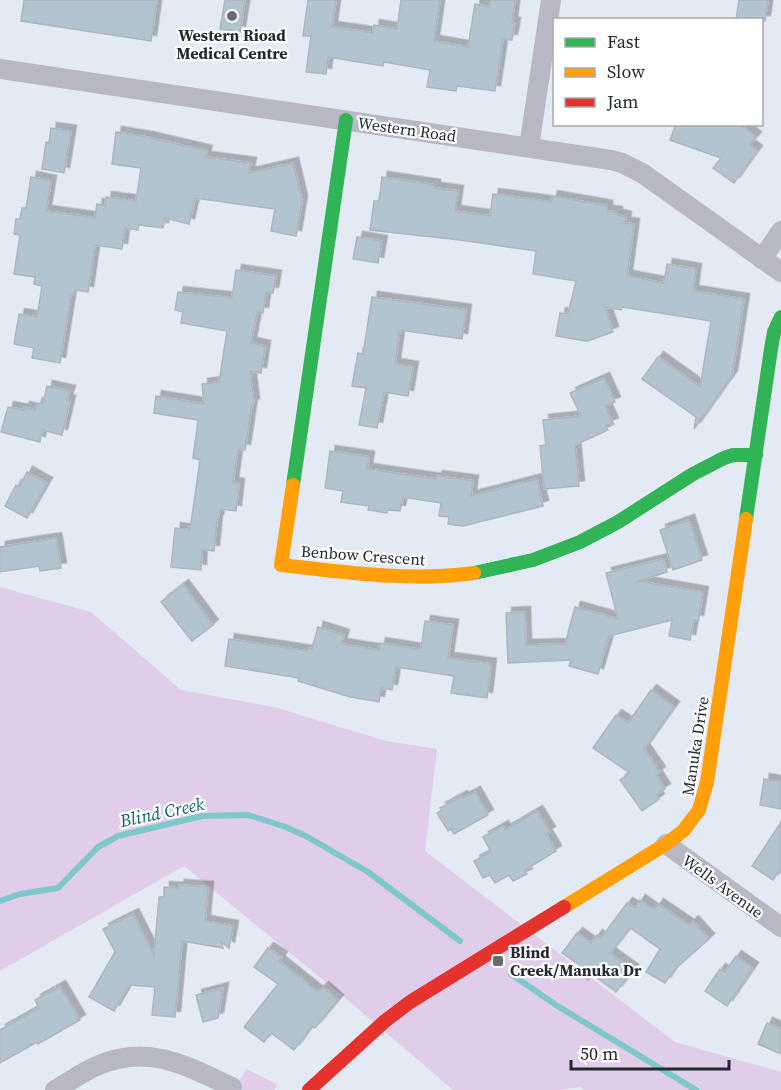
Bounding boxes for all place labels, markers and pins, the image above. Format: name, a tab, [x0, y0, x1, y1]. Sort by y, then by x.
marker: Western Rioad Medical Centre	[225, 9, 239, 23]
place label: Western Rioad Medical Centre	[176, 24, 288, 64]
place label: Blind Creek/Manuka Dr	[510, 941, 642, 981]
marker: Blind Creek/Manuka Dr	[491, 954, 505, 968]

